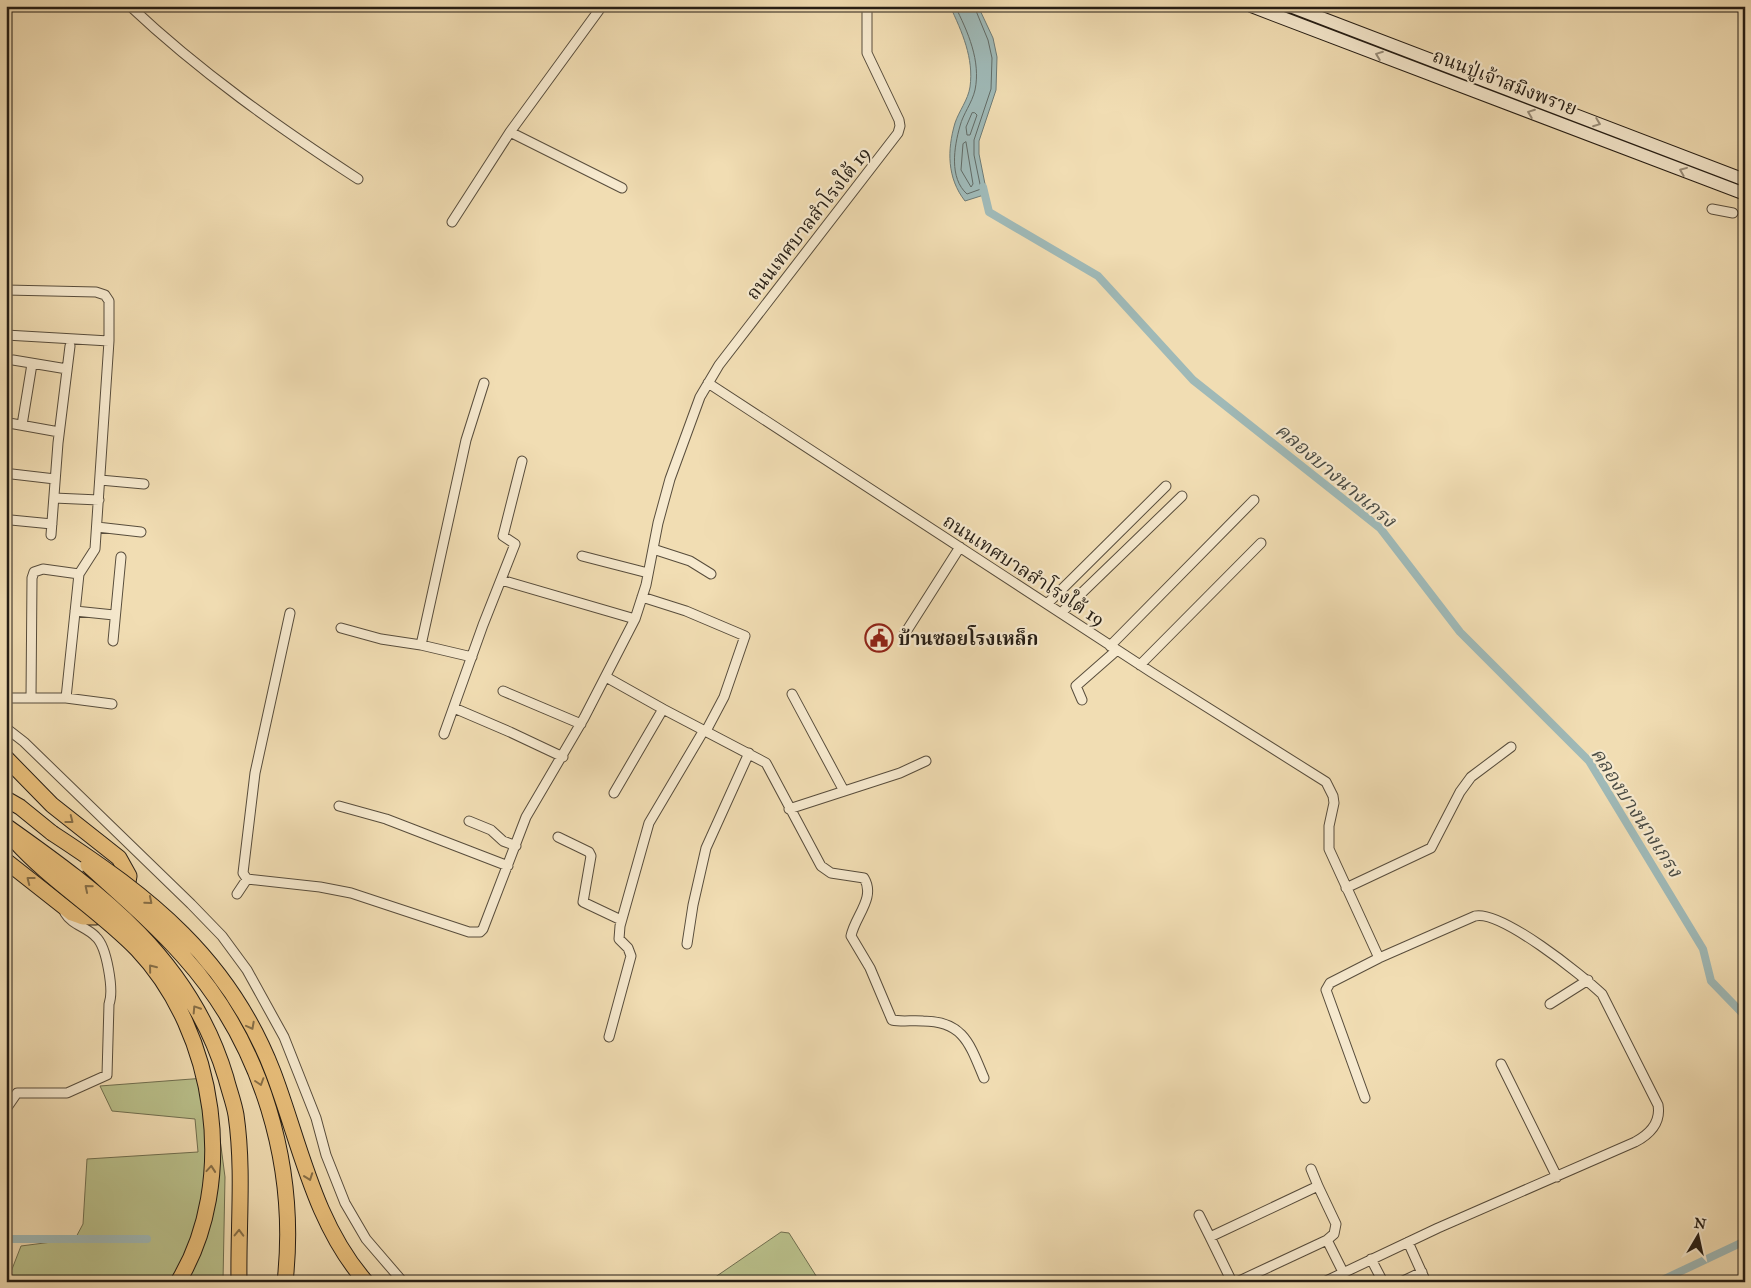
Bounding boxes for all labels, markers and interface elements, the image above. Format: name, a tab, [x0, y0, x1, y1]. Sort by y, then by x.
street label: ถนนปู่เจ้าสมิงพราย	[1429, 44, 1580, 121]
one-way arrow	[1375, 51, 1384, 61]
one-way arrow	[1527, 108, 1536, 119]
one-way arrow	[1592, 117, 1601, 128]
street label: ถนนเทศบาลสำโรงใต้ 19	[739, 140, 875, 304]
one-way arrow	[1679, 166, 1688, 177]
water label: คลองบางนางเกรง	[1271, 418, 1402, 533]
street label: ถนนเทศบาลสำโรงใต้ 19	[939, 507, 1111, 631]
public building icon: บ้านซอยโรงเหล็ก	[864, 623, 894, 653]
place label: บ้านซอยโรงเหล็ก	[898, 625, 1038, 650]
water label: คลองบางนางเกรง	[1586, 743, 1688, 882]
one-way arrow	[64, 814, 73, 822]
one-way arrow	[27, 877, 36, 885]
one-way arrow	[85, 885, 94, 894]
one-way arrow	[143, 895, 152, 904]
one-way arrow	[148, 964, 157, 973]
one-way arrow	[193, 1005, 202, 1014]
one-way arrow	[245, 1020, 255, 1029]
one-way arrow	[254, 1077, 264, 1086]
one-way arrow	[205, 1164, 216, 1172]
one-way arrow	[303, 1172, 313, 1181]
north arrow	[1674, 1210, 1724, 1260]
text: N	[1693, 1214, 1707, 1233]
one-way arrow	[233, 1229, 244, 1237]

